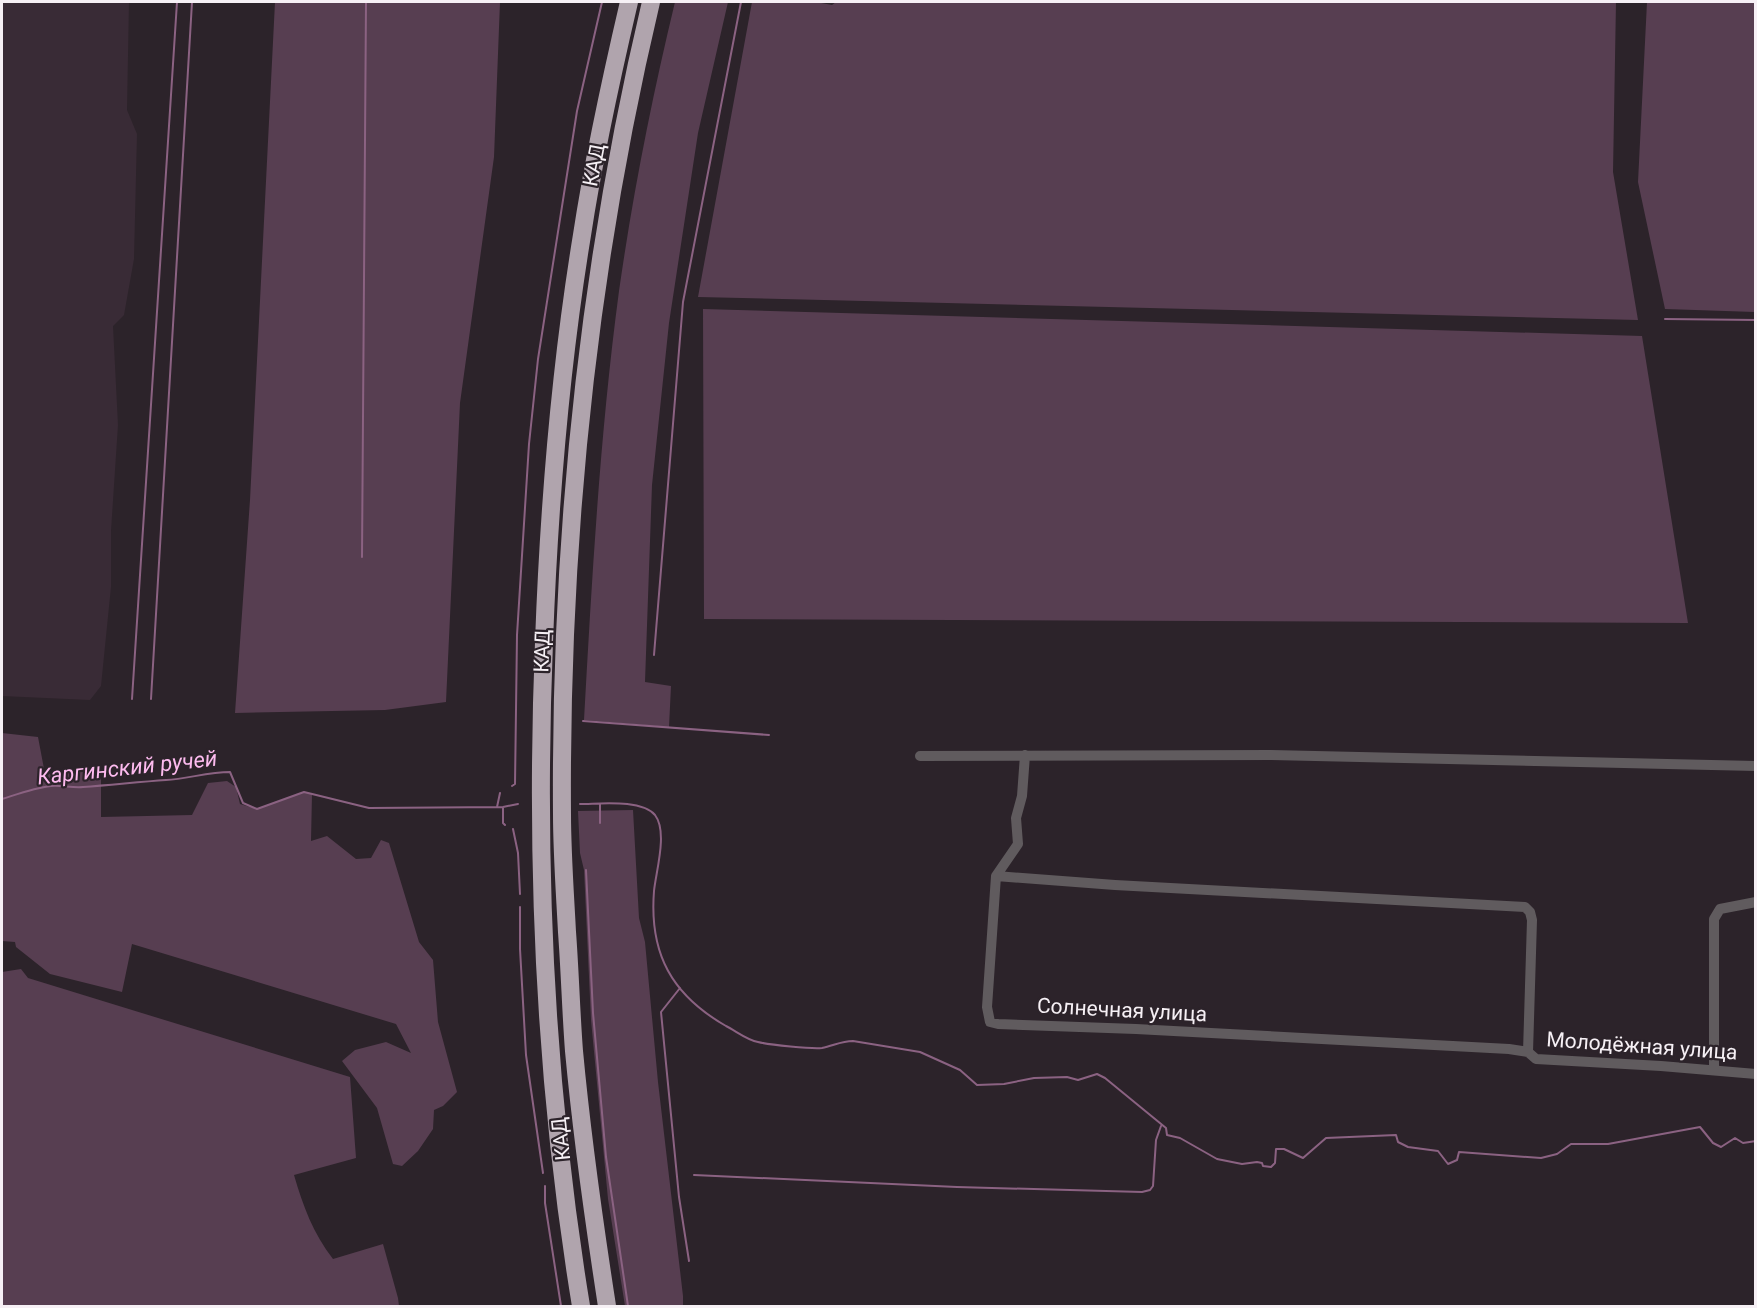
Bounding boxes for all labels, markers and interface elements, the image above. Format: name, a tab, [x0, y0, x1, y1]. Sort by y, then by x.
street label: КАД	[578, 141, 610, 188]
street label: КАД	[529, 629, 555, 673]
water label: Каргинский ручей	[36, 746, 218, 789]
street label: Солнечная улица	[1036, 994, 1208, 1026]
street label: Молодёжная улица	[1546, 1027, 1738, 1065]
street label: КАД	[547, 1116, 575, 1162]

